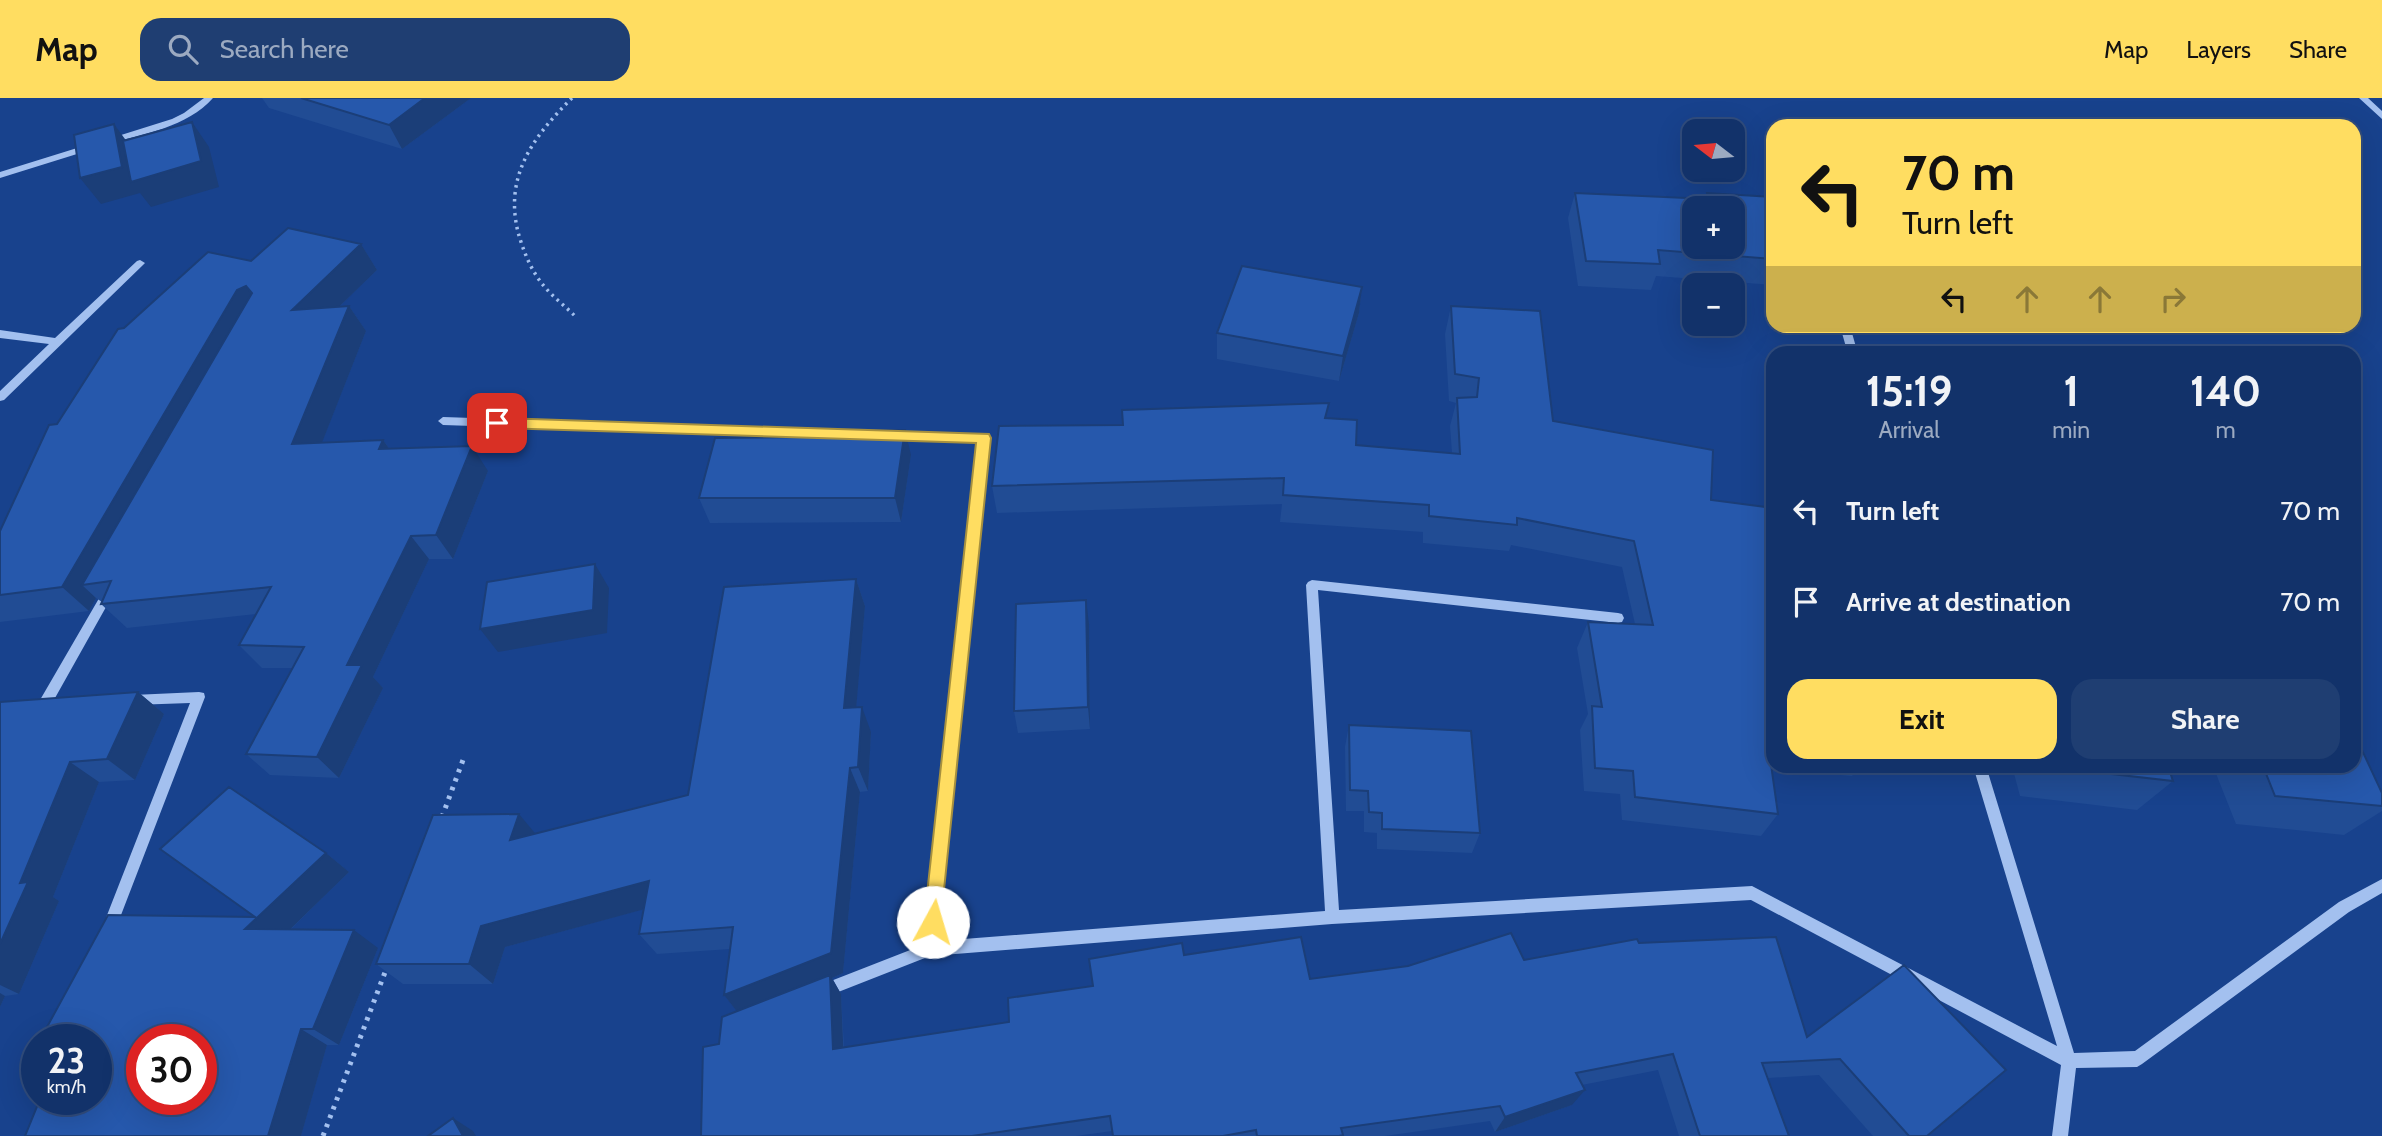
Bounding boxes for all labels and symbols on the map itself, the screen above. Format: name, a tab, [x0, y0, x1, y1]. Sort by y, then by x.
north arrow	[1682, 119, 1745, 182]
pin	[467, 393, 527, 453]
position arrow	[896, 885, 970, 959]
speed limit sign: 30	[126, 1024, 217, 1115]

